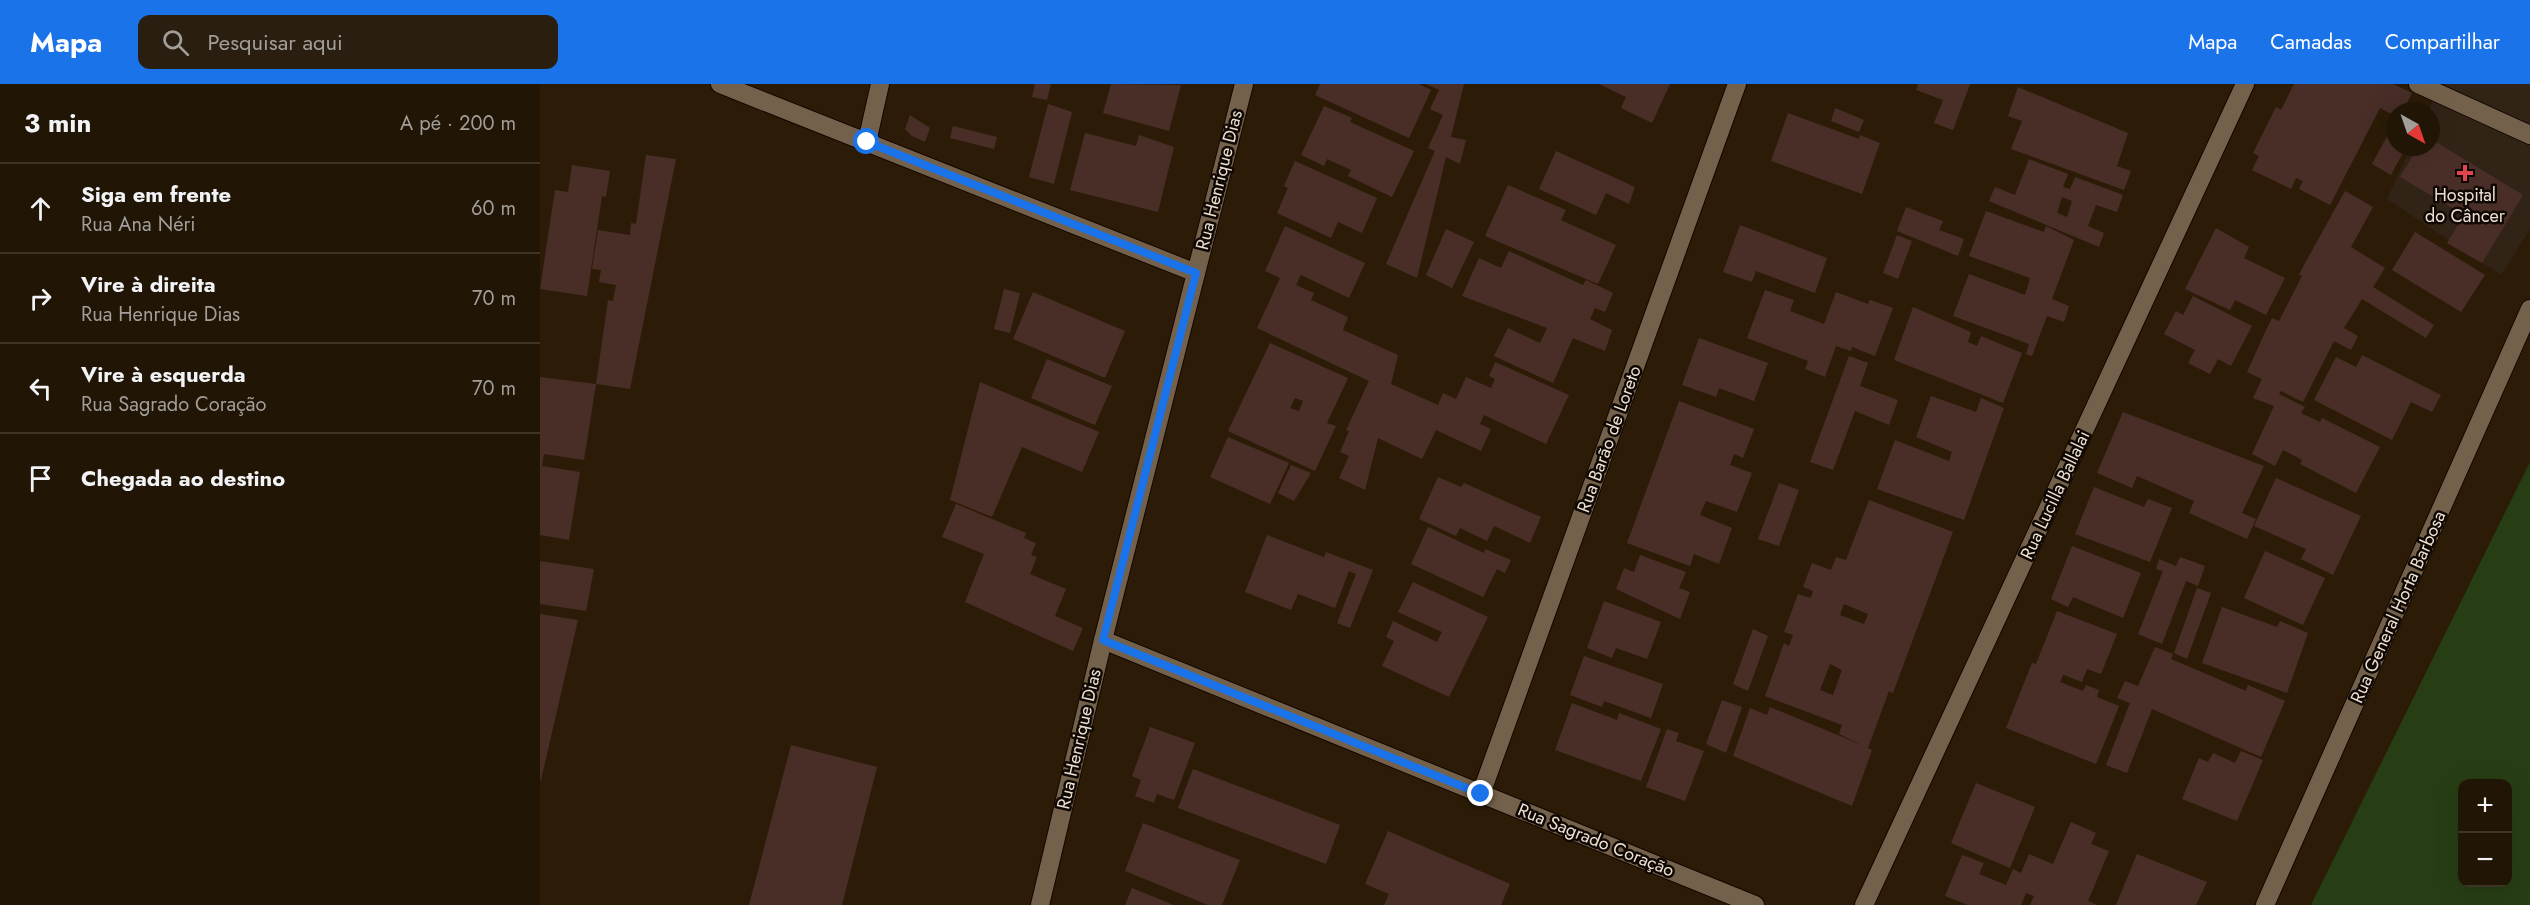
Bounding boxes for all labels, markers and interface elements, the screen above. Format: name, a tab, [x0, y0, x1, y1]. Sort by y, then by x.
search box	[138, 15, 558, 69]
text: Mapa	[30, 22, 102, 63]
icon: search	[159, 26, 192, 59]
text: Pesquisar aqui	[207, 26, 343, 58]
text: Mapa	[2188, 27, 2237, 57]
text: Camadas	[2270, 27, 2352, 57]
text: Compartilhar	[2385, 27, 2500, 57]
north arrow	[2386, 102, 2440, 156]
text: 3 min	[24, 104, 91, 142]
street label: Rua Henrique Dias	[1189, 107, 1249, 253]
text: A pé · 200 m	[400, 109, 516, 138]
route start	[853, 128, 879, 154]
marker: Hospital do Câncer	[2456, 164, 2474, 182]
text: Siga em frente	[81, 178, 231, 210]
place label: Hospital do Câncer	[2425, 182, 2506, 229]
icon: ahead	[24, 192, 57, 225]
text: 60 m	[471, 194, 516, 223]
text: Rua Ana Néri	[81, 210, 196, 239]
text: Vire à direita	[81, 268, 216, 300]
icon: right	[24, 282, 57, 315]
text: 70 m	[472, 284, 516, 313]
text: Rua Henrique Dias	[81, 300, 240, 329]
text: Vire à esquerda	[81, 358, 246, 390]
street label: Rua Barão de Loreto	[1570, 362, 1648, 516]
icon: left	[24, 372, 57, 405]
text: 70 m	[472, 374, 516, 403]
text: Rua Sagrado Coração	[81, 390, 266, 419]
street label: Rua Lucilla Ballalai	[2014, 426, 2096, 564]
icon: arrive	[24, 462, 57, 495]
text: Chegada ao destino	[81, 462, 285, 494]
street label: Rua General Horta Barbosa	[2344, 507, 2452, 707]
street label: Rua Henrique Dias	[1050, 666, 1108, 812]
map controls	[2458, 779, 2512, 887]
button: +	[2458, 779, 2512, 833]
route end	[1467, 780, 1493, 806]
street label: Rua Sagrado Coração	[1514, 797, 1678, 883]
button: −	[2458, 833, 2512, 887]

